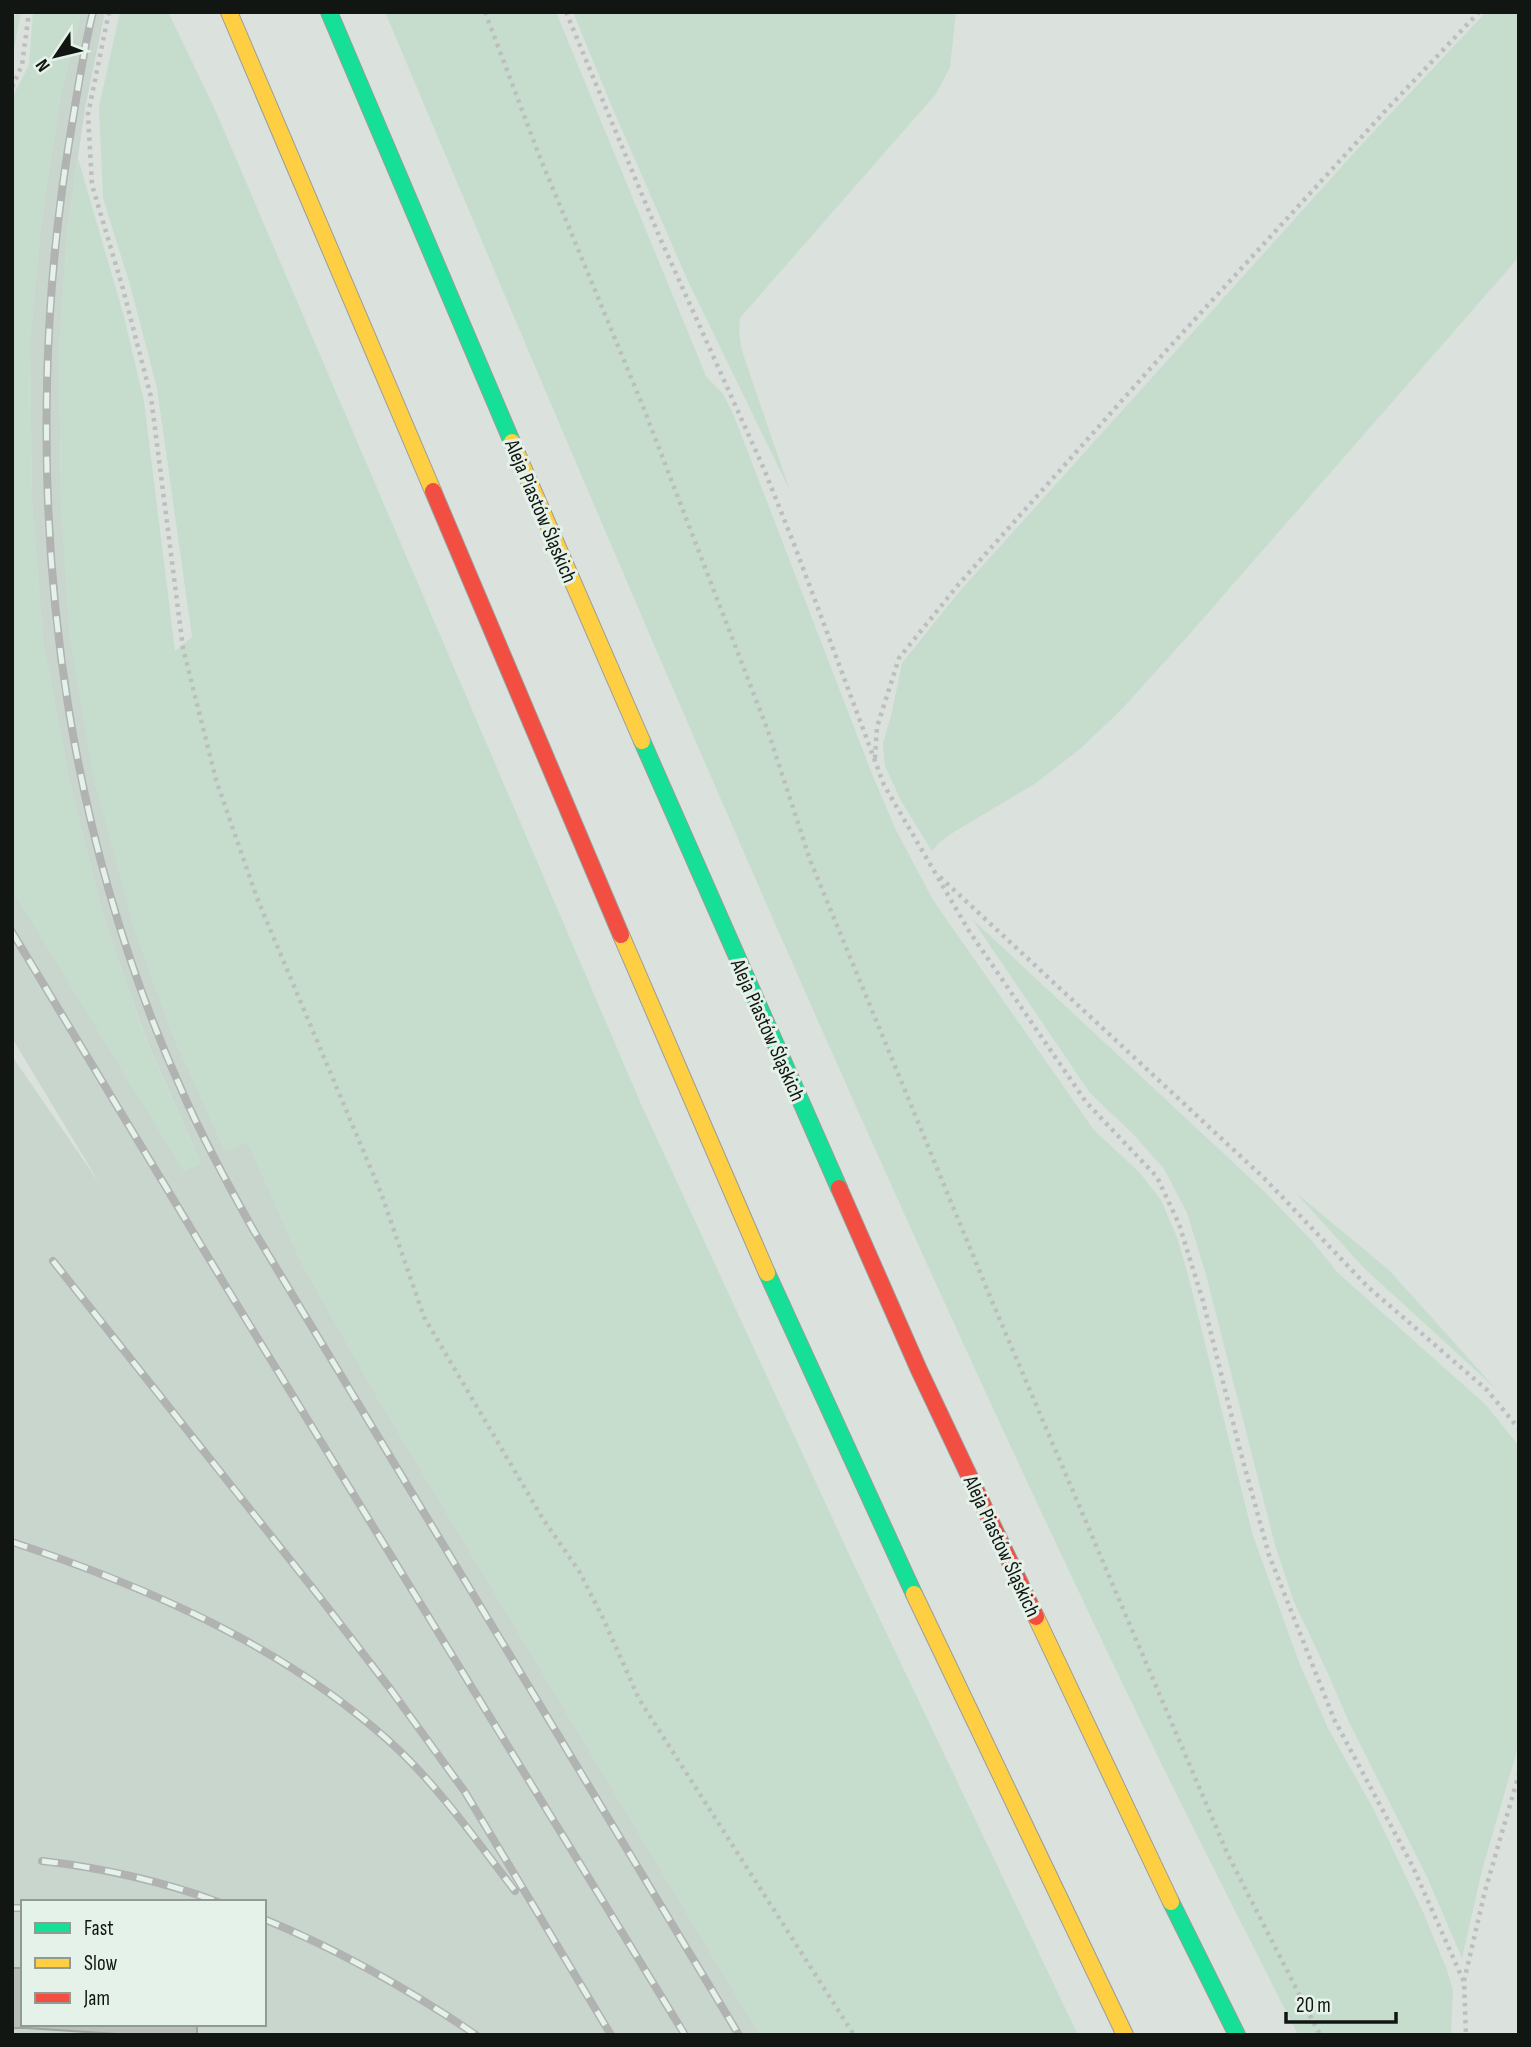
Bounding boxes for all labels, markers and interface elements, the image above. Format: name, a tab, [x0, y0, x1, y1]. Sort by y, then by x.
north arrow	[21, 21, 91, 91]
text: N	[31, 54, 56, 76]
street label: Aleja Piastów Śląskich	[499, 435, 582, 587]
street label: Aleja Piastów Śląskich	[725, 954, 810, 1105]
street label: Aleja Piastów Śląskich	[957, 1471, 1045, 1621]
legend	[21, 1900, 266, 2026]
text: Fast	[84, 1916, 114, 1941]
text: Slow	[84, 1951, 118, 1976]
scale bar	[1286, 1980, 1396, 2024]
text: Jam	[83, 1986, 110, 2011]
text: 20 m	[1296, 1993, 1331, 2018]

